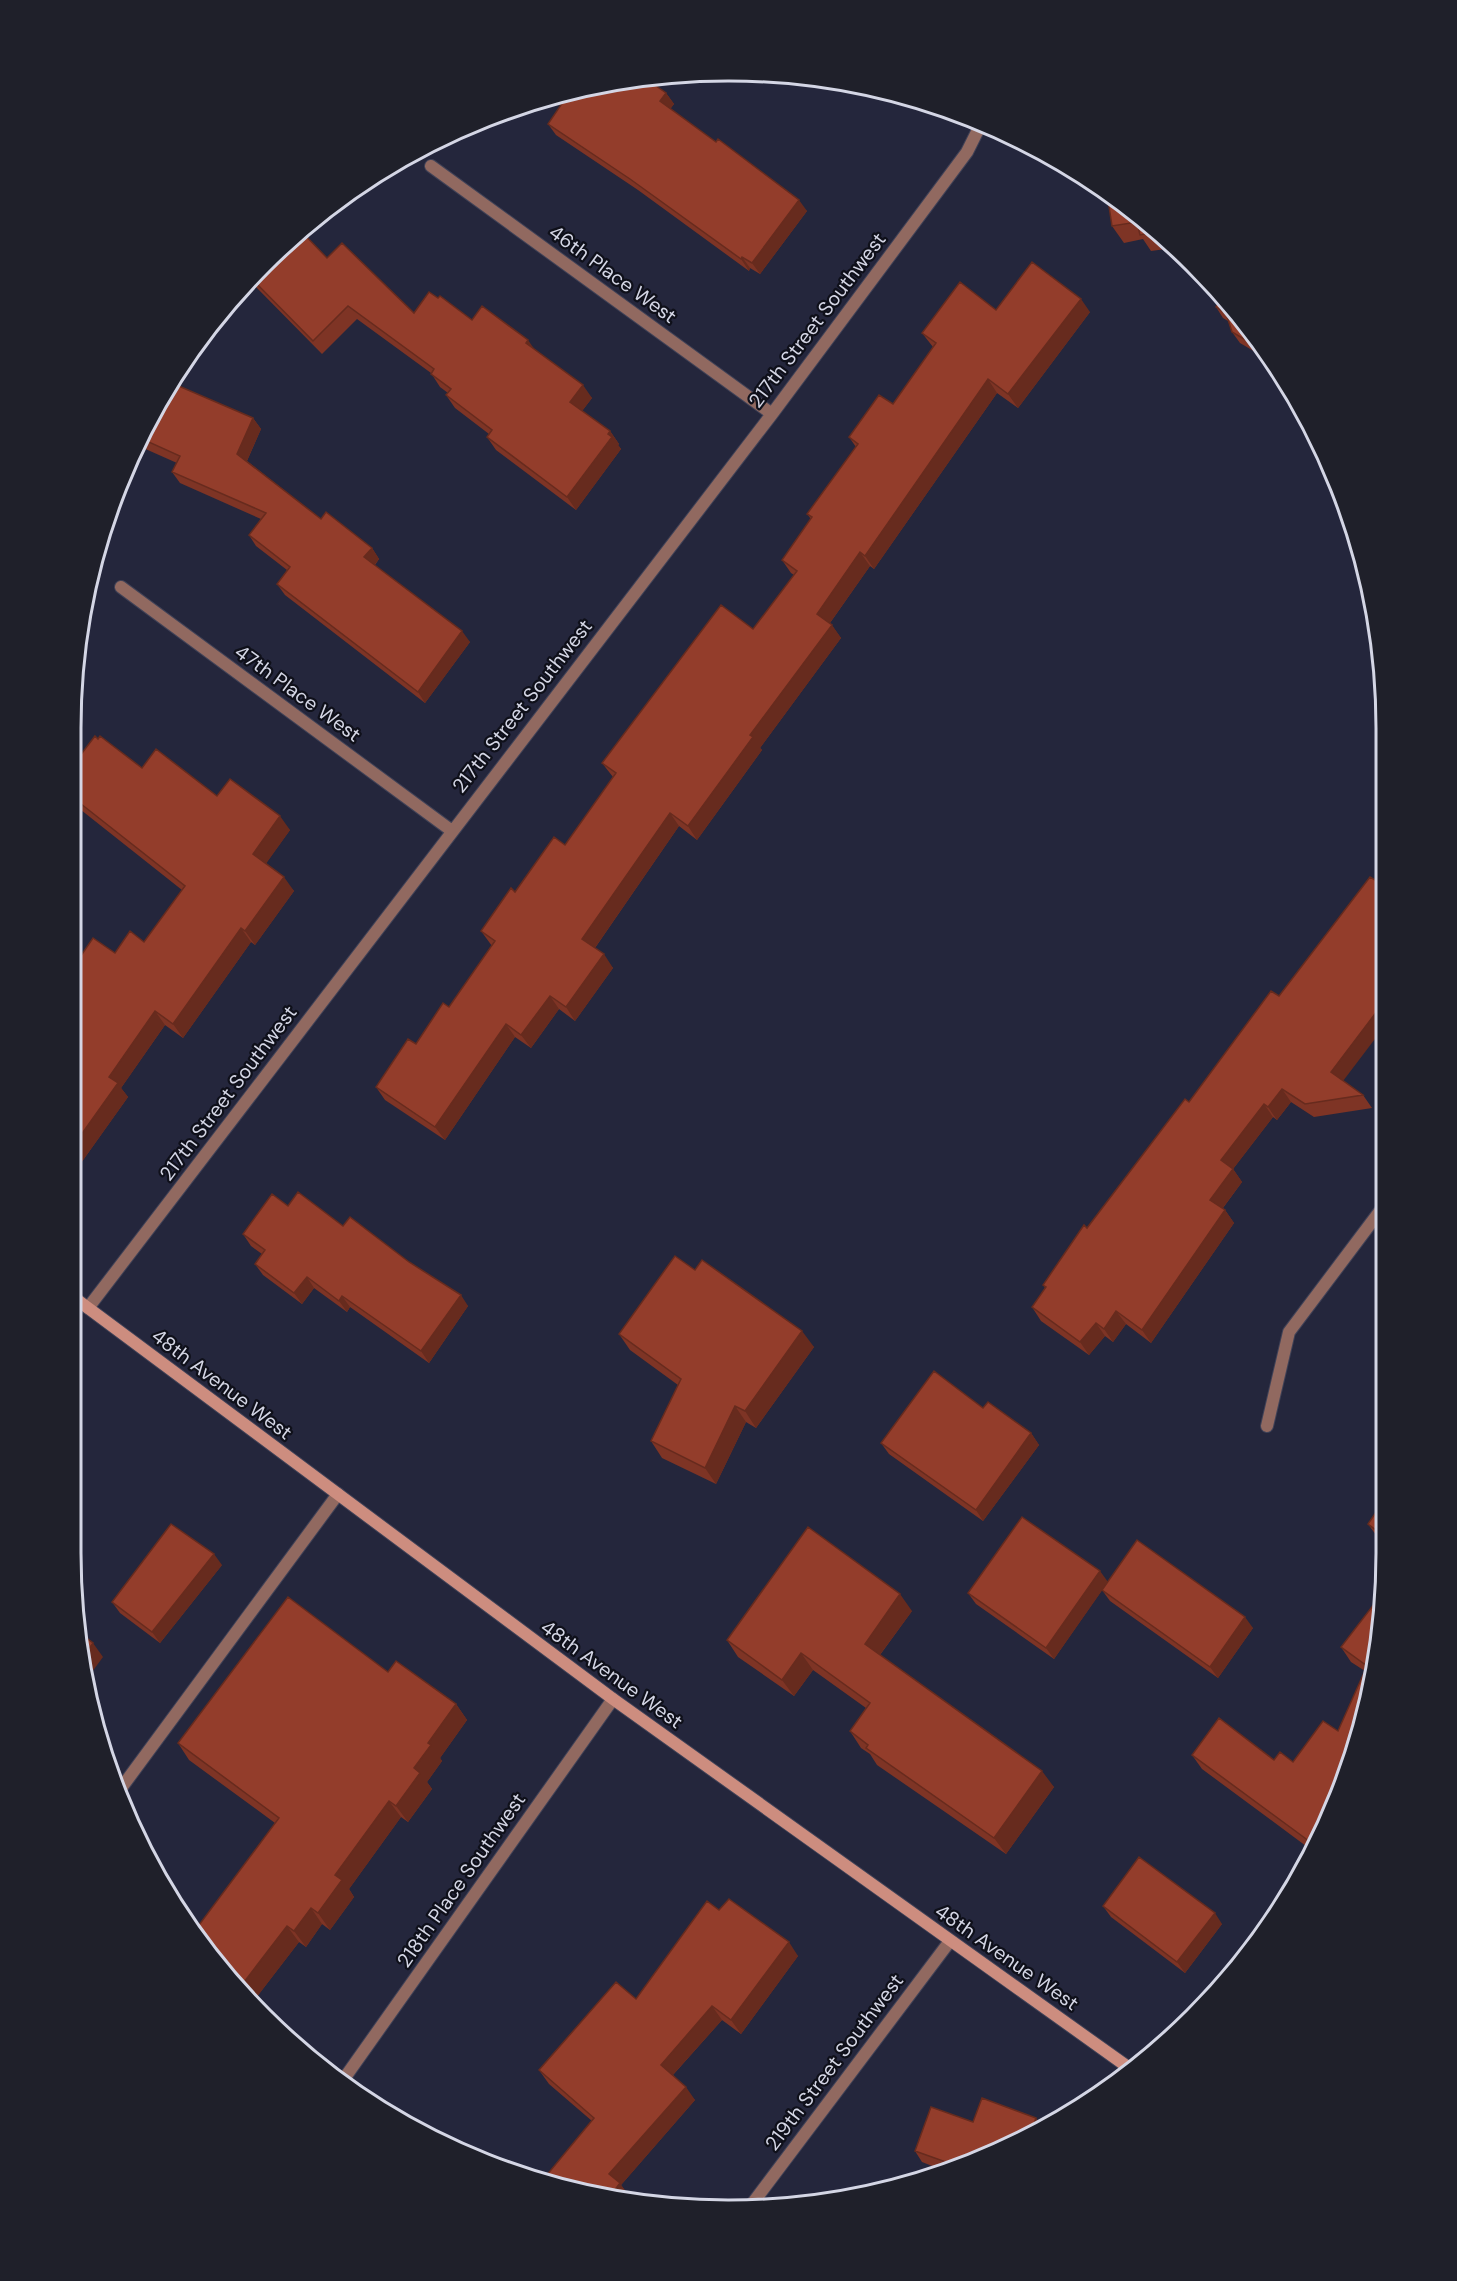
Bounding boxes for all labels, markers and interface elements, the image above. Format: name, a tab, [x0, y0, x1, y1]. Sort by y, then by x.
street label: 46th Place West	[544, 219, 682, 329]
street label: 217th Street Southwest	[743, 227, 892, 413]
street label: 217th Street Southwest	[446, 614, 598, 798]
street label: 47th Place West	[230, 638, 366, 748]
street label: 217th Street Southwest	[154, 1000, 303, 1186]
street label: 48th Avenue West	[147, 1323, 298, 1445]
street label: 48th Avenue West	[536, 1614, 688, 1734]
street label: 218th Place Southwest	[391, 1787, 531, 1972]
street label: 48th Avenue West	[930, 1898, 1084, 2016]
street label: 219th Street Southwest	[759, 1968, 909, 2156]

